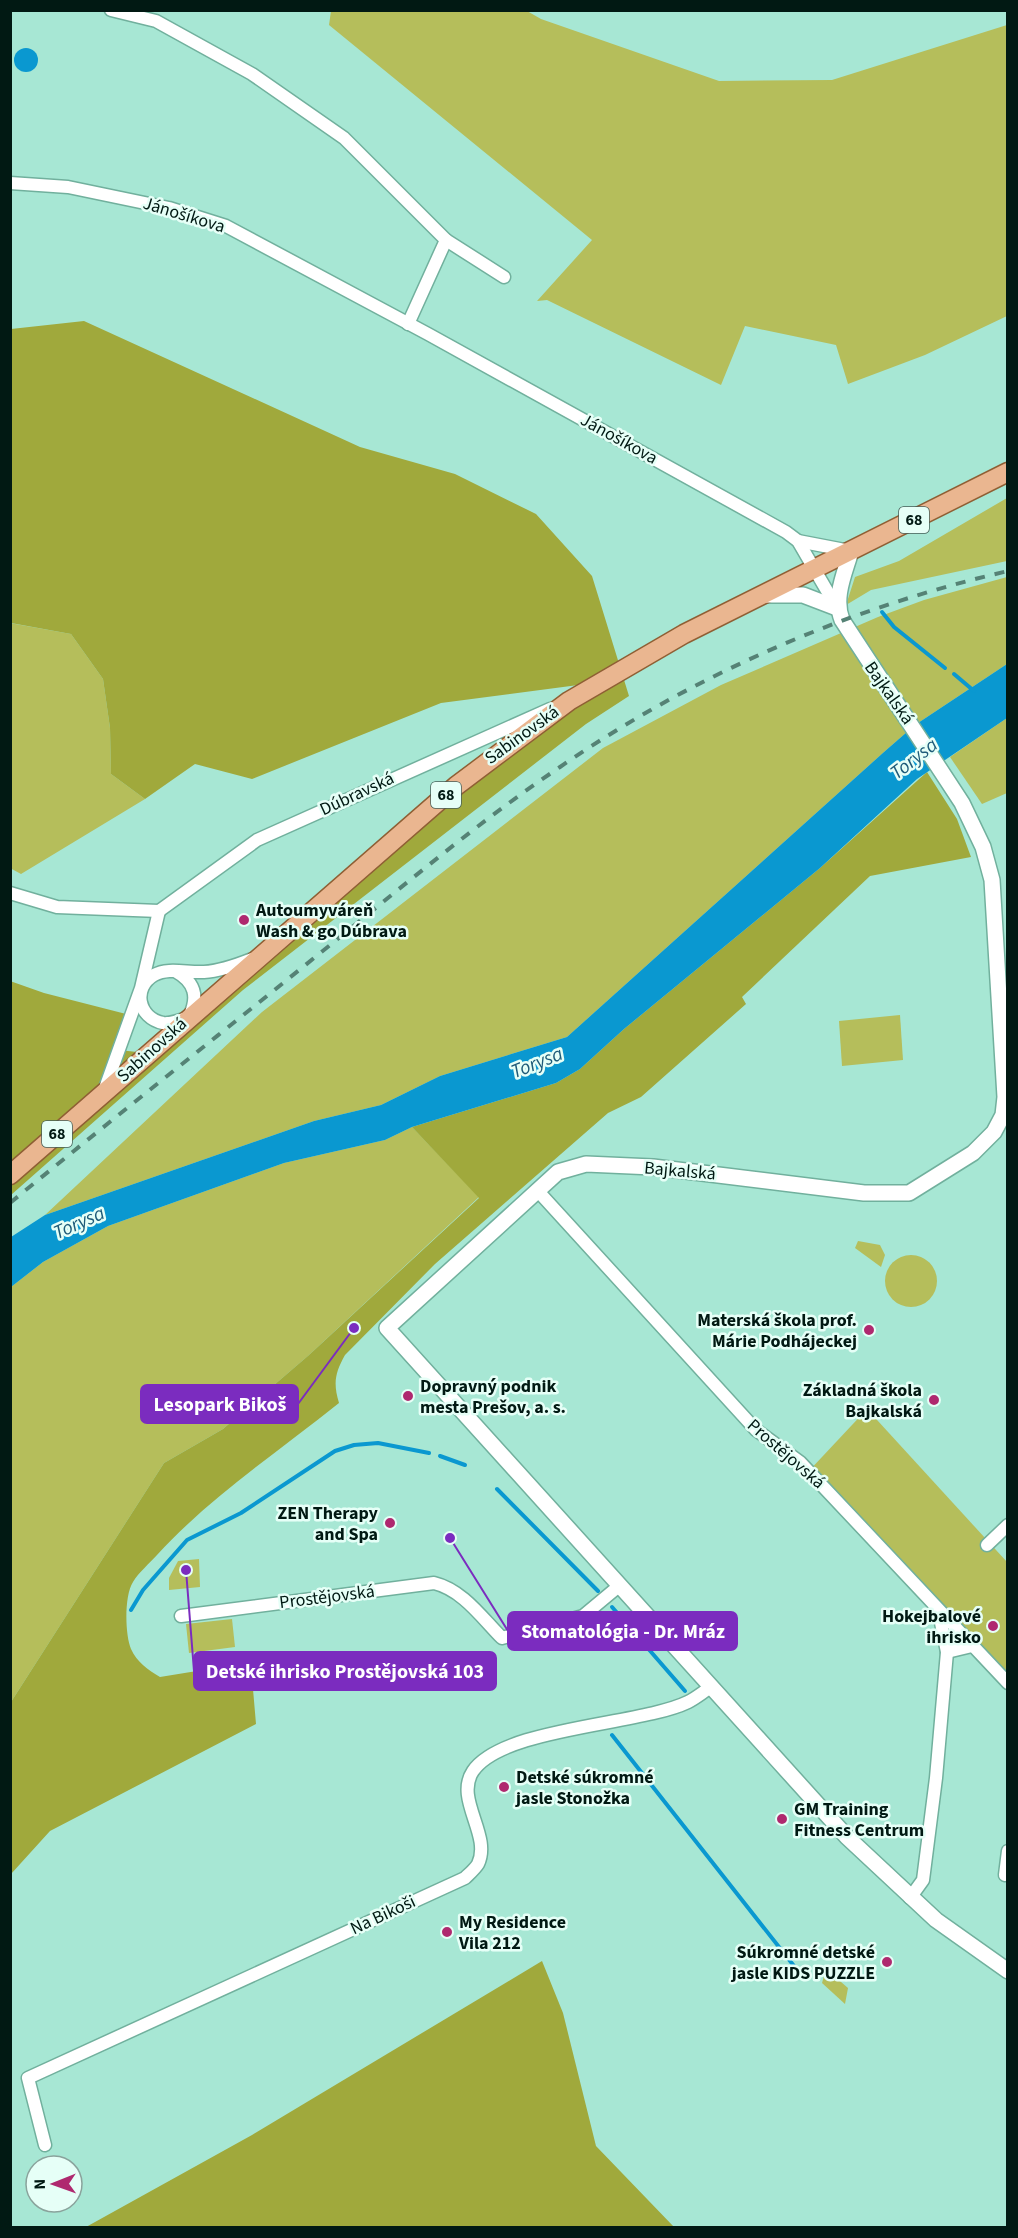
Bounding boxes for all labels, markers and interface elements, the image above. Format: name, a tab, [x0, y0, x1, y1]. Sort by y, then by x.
street label: Jánošíkova	[140, 191, 228, 239]
street label: Jánošíkova	[576, 408, 662, 470]
road number: 68	[899, 507, 929, 533]
street label: Bajkalská	[858, 656, 920, 730]
street label: Sabinovská	[480, 700, 564, 770]
water label: Torysa	[884, 731, 944, 787]
street label: Dúbravská	[316, 766, 398, 822]
road number: 68	[431, 782, 461, 808]
place label: Autoumyváreň Wash & go Dúbrava	[255, 898, 407, 944]
marker: Autoumyváreň Wash & go Dúbrava	[237, 913, 251, 927]
street label: Sabinovská	[112, 1012, 192, 1088]
water label: Torysa	[507, 1040, 567, 1086]
road number: 68	[42, 1121, 72, 1147]
street label: Bajkalská	[643, 1155, 717, 1187]
water label: Torysa	[49, 1199, 109, 1247]
place label: Materská škola prof. Márie Podhájeckej	[697, 1308, 857, 1354]
marker: Materská škola prof. Márie Podhájeckej	[862, 1323, 876, 1337]
place label: Dopravný podnik mesta Prešov, a. s.	[420, 1374, 566, 1420]
place label: Základná škola Bajkalská	[803, 1378, 922, 1424]
callout: Lesopark Bikoš	[141, 1385, 298, 1423]
marker: Dopravný podnik mesta Prešov, a. s.	[401, 1389, 415, 1403]
text: Lesopark Bikoš	[154, 1391, 287, 1419]
marker: Základná škola Bajkalská	[927, 1393, 941, 1407]
street label: Prostějovská	[742, 1413, 830, 1495]
place label: ZEN Therapy and Spa	[278, 1501, 379, 1547]
marker: ZEN Therapy and Spa	[383, 1516, 397, 1530]
street label: Prostějovská	[278, 1579, 376, 1615]
place label: Hokejbalové ihrisko	[882, 1604, 981, 1650]
callout: Stomatológia - Dr. Mráz	[508, 1612, 737, 1650]
text: Stomatológia - Dr. Mráz	[521, 1618, 725, 1646]
marker: Hokejbalové ihrisko	[986, 1619, 1000, 1633]
callout: Detské ihrisko Prostějovská 103	[194, 1652, 496, 1690]
text: Detské ihrisko Prostějovská 103	[206, 1658, 484, 1686]
place label: Detské súkromné jasle Stonožka	[515, 1765, 654, 1811]
marker: Detské súkromné jasle Stonožka	[497, 1780, 511, 1794]
place label: GM Training Fitness Centrum	[794, 1797, 924, 1843]
marker: GM Training Fitness Centrum	[775, 1812, 789, 1826]
street label: Na Bikoši	[346, 1889, 420, 1941]
place label: My Residence Vila 212	[458, 1910, 566, 1956]
marker: My Residence Vila 212	[440, 1925, 454, 1939]
place label: Súkromné detské jasle KIDS PUZZLE	[731, 1940, 875, 1986]
marker: Súkromné detské jasle KIDS PUZZLE	[880, 1955, 894, 1969]
north arrow	[24, 2154, 84, 2214]
text: N	[29, 2179, 51, 2190]

